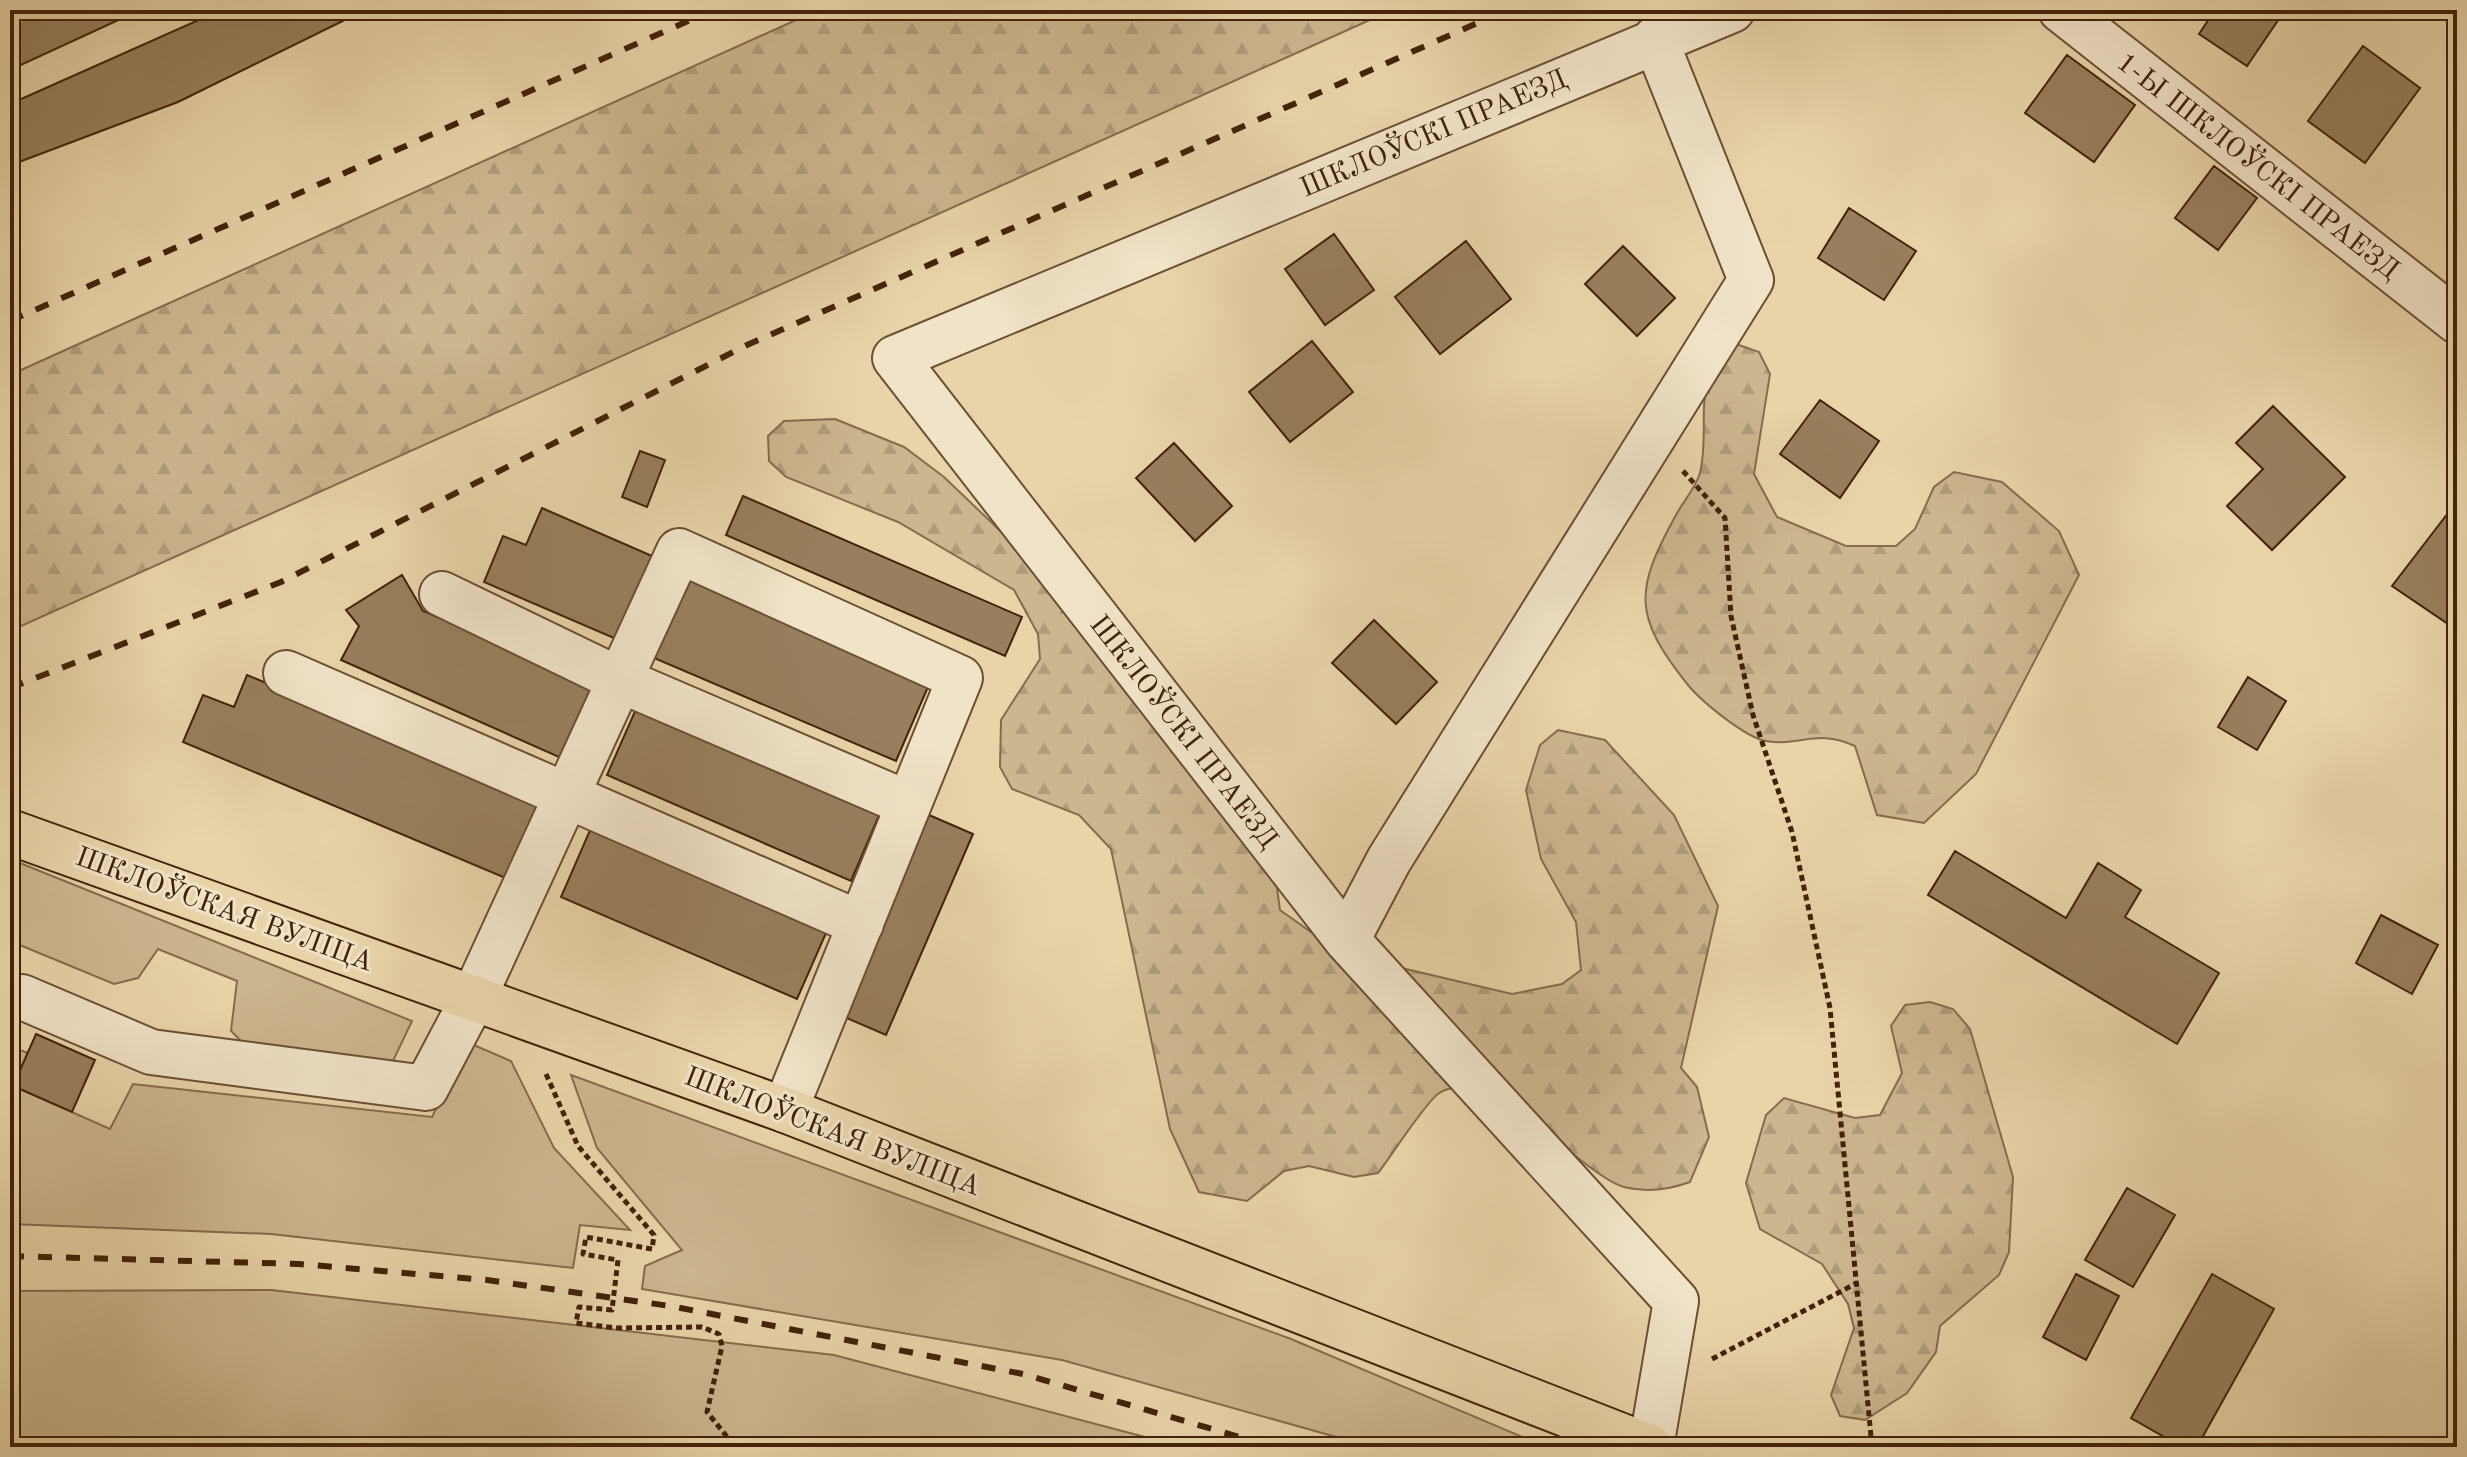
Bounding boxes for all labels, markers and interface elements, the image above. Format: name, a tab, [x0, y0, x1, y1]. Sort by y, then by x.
street label: 1-Ы ШКЛОЎСКІ ПРАЕЗД	[2111, 44, 2407, 286]
street label: ШКЛОЎСКІ ПРАЕЗД	[1294, 60, 1572, 204]
street label: ШКЛОЎСКІ ПРАЕЗД	[1083, 607, 1287, 855]
street label: ШКЛОЎСКАЯ ВУЛІЦА	[71, 838, 379, 978]
street label: ШКЛОЎСКАЯ ВУЛІЦА	[680, 1058, 986, 1202]

